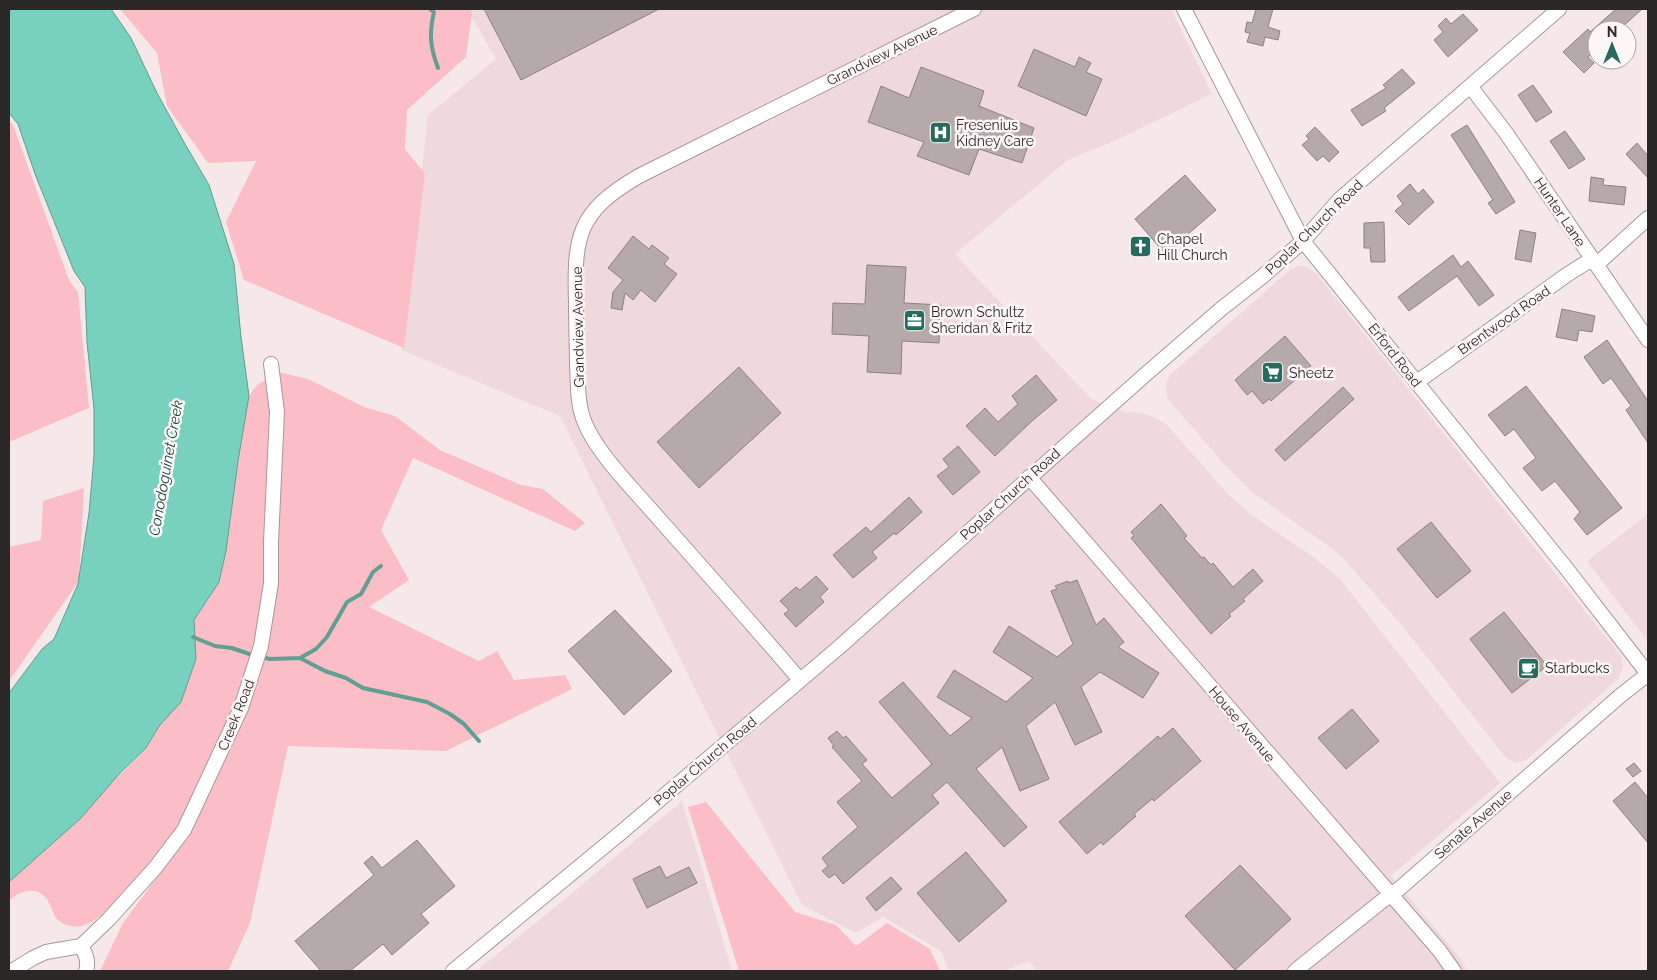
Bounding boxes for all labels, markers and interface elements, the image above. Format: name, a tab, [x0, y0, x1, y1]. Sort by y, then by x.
north arrow	[1587, 20, 1637, 70]
street label: Grandview Avenue	[824, 21, 940, 89]
text: N	[1607, 24, 1617, 40]
place label: Fresenius Kidney Care	[956, 117, 1034, 149]
hospital icon: Fresenius Kidney Care	[928, 121, 952, 145]
street label: Hunter Lane	[1531, 174, 1589, 250]
street label: Poplar Church Road	[1262, 176, 1366, 278]
place label: Chapel Hill Church	[1157, 231, 1228, 263]
church icon: Chapel Hill Church	[1129, 235, 1153, 259]
street label: Grandview Avenue	[569, 266, 587, 388]
street label: Brentwood Road	[1455, 282, 1553, 358]
place label: Brown Schultz Sheridan & Fritz	[931, 304, 1032, 336]
office icon: Brown Schultz Sheridan & Fritz	[903, 308, 927, 332]
street label: Erford Road	[1365, 320, 1425, 390]
supermarket icon: Sheetz	[1261, 361, 1285, 385]
place label: Sheetz	[1289, 365, 1334, 381]
water label: Conodoguinet Creek	[145, 399, 187, 537]
street label: Poplar Church Road	[957, 445, 1063, 543]
cafe icon: Starbucks	[1517, 656, 1541, 680]
place label: Starbucks	[1545, 660, 1610, 676]
street label: Creek Road	[214, 677, 258, 753]
street label: House Avenue	[1206, 683, 1278, 765]
street label: Poplar Church Road	[650, 713, 760, 809]
street label: Senate Avenue	[1431, 786, 1515, 862]

